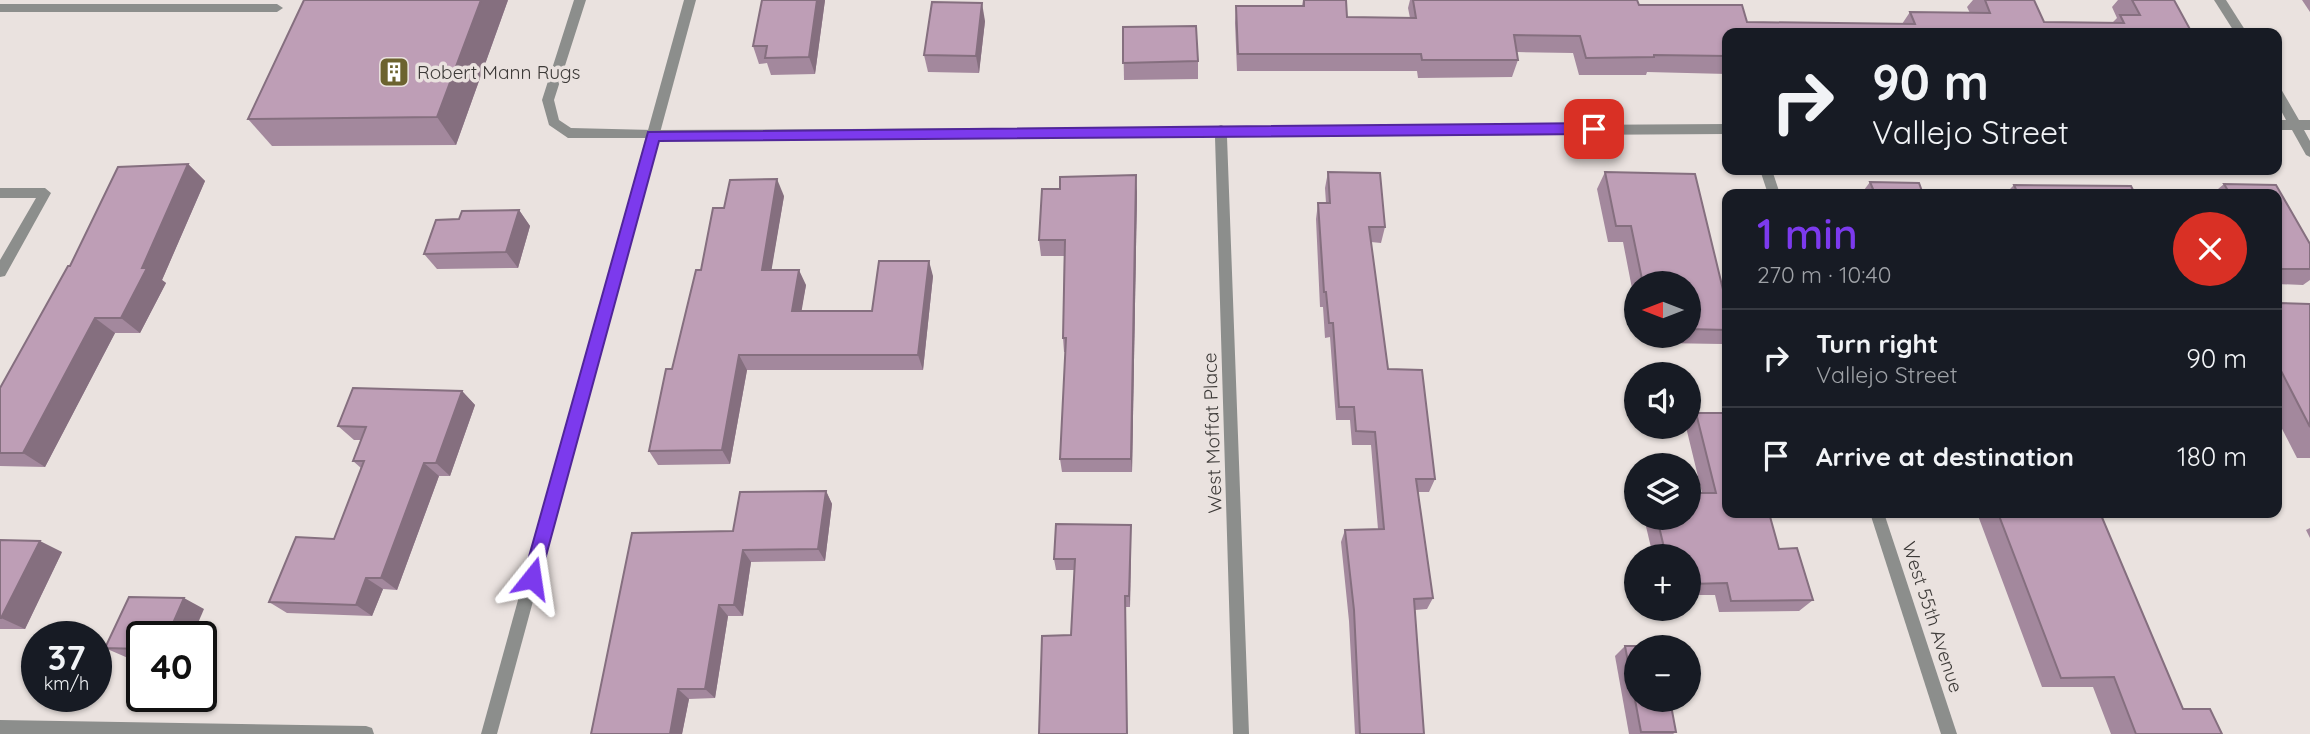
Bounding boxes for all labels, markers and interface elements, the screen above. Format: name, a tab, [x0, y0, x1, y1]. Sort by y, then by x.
text: 90 m	[1872, 51, 1989, 112]
building icon: Robert Mann Rugs	[377, 55, 411, 89]
icon: right	[1757, 56, 1848, 147]
place label: Robert Mann Rugs	[417, 60, 581, 84]
pin	[1564, 99, 1624, 159]
icon: arrive	[1575, 110, 1613, 148]
text: Vallejo Street	[1872, 112, 2069, 152]
text: 1 min	[1757, 207, 1858, 260]
button: close	[2173, 212, 2247, 286]
text: 270 m · 10:40	[1757, 260, 1891, 289]
north arrow	[1624, 271, 1701, 348]
map controls	[1624, 271, 1701, 712]
text: Turn right	[1816, 327, 1938, 360]
icon: right	[1757, 339, 1795, 377]
text: 90 m	[2186, 342, 2247, 375]
street label: West Moffat Place	[1197, 352, 1227, 514]
text: Vallejo Street	[1816, 360, 1958, 389]
button: sound	[1624, 362, 1701, 439]
icon: arrive	[1757, 437, 1795, 475]
text: Arrive at destination	[1816, 440, 2074, 473]
text: 180 m	[2177, 440, 2247, 473]
button: layers	[1624, 453, 1701, 530]
street label: West 55th Avenue	[1897, 538, 1969, 696]
position arrow	[495, 541, 569, 615]
button: +	[1624, 544, 1701, 621]
speed limit sign: 40	[126, 621, 217, 712]
text: 37	[47, 635, 86, 679]
button: −	[1624, 635, 1701, 712]
text: km/h	[44, 672, 89, 695]

